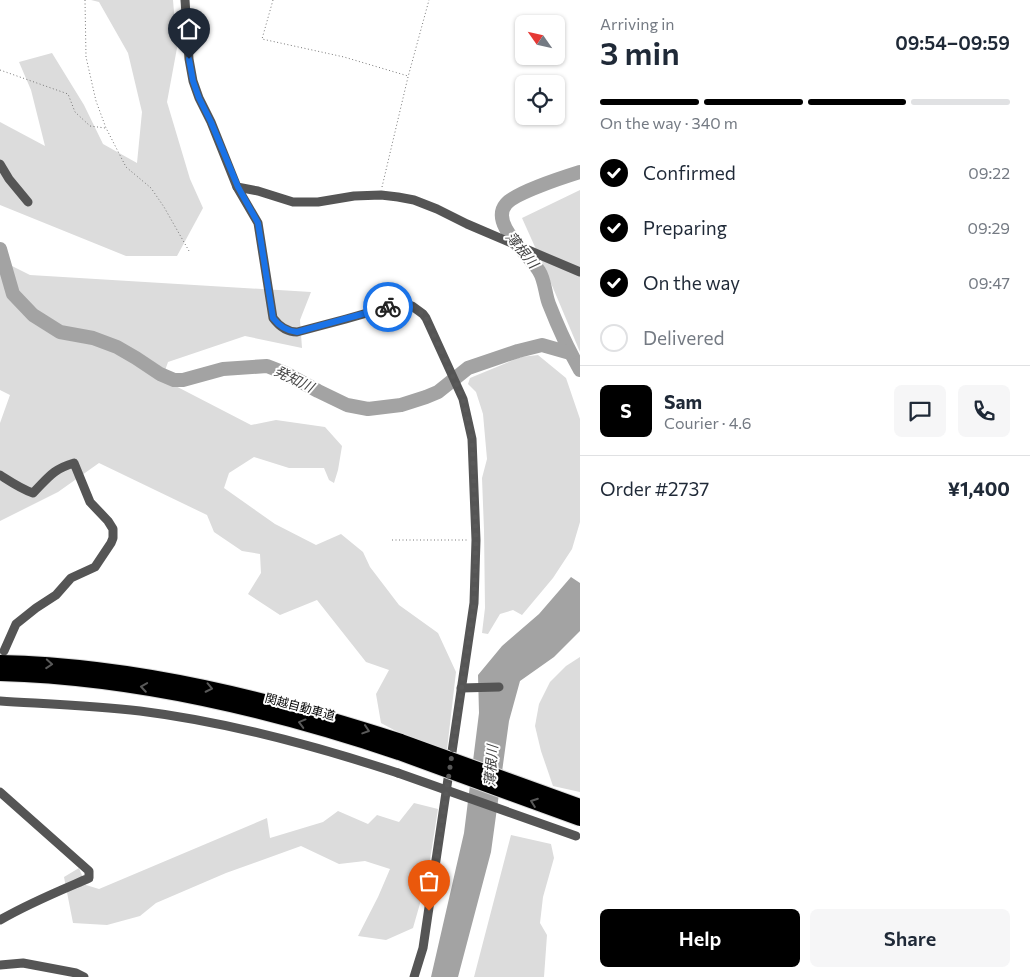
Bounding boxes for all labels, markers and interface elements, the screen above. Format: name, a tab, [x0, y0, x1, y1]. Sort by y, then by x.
pin	[168, 8, 210, 59]
text: Arriving in	[600, 14, 674, 33]
icon: home	[175, 15, 203, 43]
north arrow	[515, 15, 565, 65]
map controls	[515, 15, 565, 125]
text: 09:54–09:59	[895, 31, 1010, 54]
text: 3 min	[600, 32, 680, 72]
button: locate	[515, 75, 565, 125]
text: On the way · 340 m	[600, 113, 738, 132]
icon: check	[600, 159, 628, 187]
text: Confirmed	[643, 161, 736, 184]
text: 09:22	[968, 163, 1010, 182]
icon: check	[600, 214, 628, 242]
text: Preparing	[643, 216, 727, 239]
text: 09:29	[968, 218, 1010, 237]
water label: 薄根川	[503, 228, 543, 273]
icon: check	[600, 269, 628, 297]
text: On the way	[643, 271, 740, 294]
text: 09:47	[968, 273, 1010, 292]
courier	[363, 282, 413, 332]
icon: bike	[374, 293, 402, 321]
text: Delivered	[643, 326, 724, 349]
water label: 発知川	[272, 362, 319, 396]
button: chat	[894, 385, 946, 437]
button: phone	[958, 385, 1010, 437]
text: Sam	[664, 390, 702, 413]
text: S	[620, 399, 632, 422]
text: Courier · 4.6	[664, 413, 751, 432]
text: Order #2737	[600, 477, 709, 500]
text: ¥1,400	[948, 477, 1010, 500]
one-way arrow	[45, 659, 53, 670]
one-way arrow	[205, 682, 214, 692]
one-way arrow	[140, 683, 148, 693]
street label: 関越自動車道	[264, 690, 337, 722]
one-way arrow	[299, 718, 307, 728]
one-way arrow	[361, 724, 370, 734]
water label: 薄根川	[481, 742, 501, 788]
one-way arrow	[530, 798, 539, 808]
pin	[408, 860, 450, 911]
icon: bag	[415, 867, 443, 895]
button: Help	[600, 909, 800, 967]
button: Share	[810, 909, 1010, 967]

